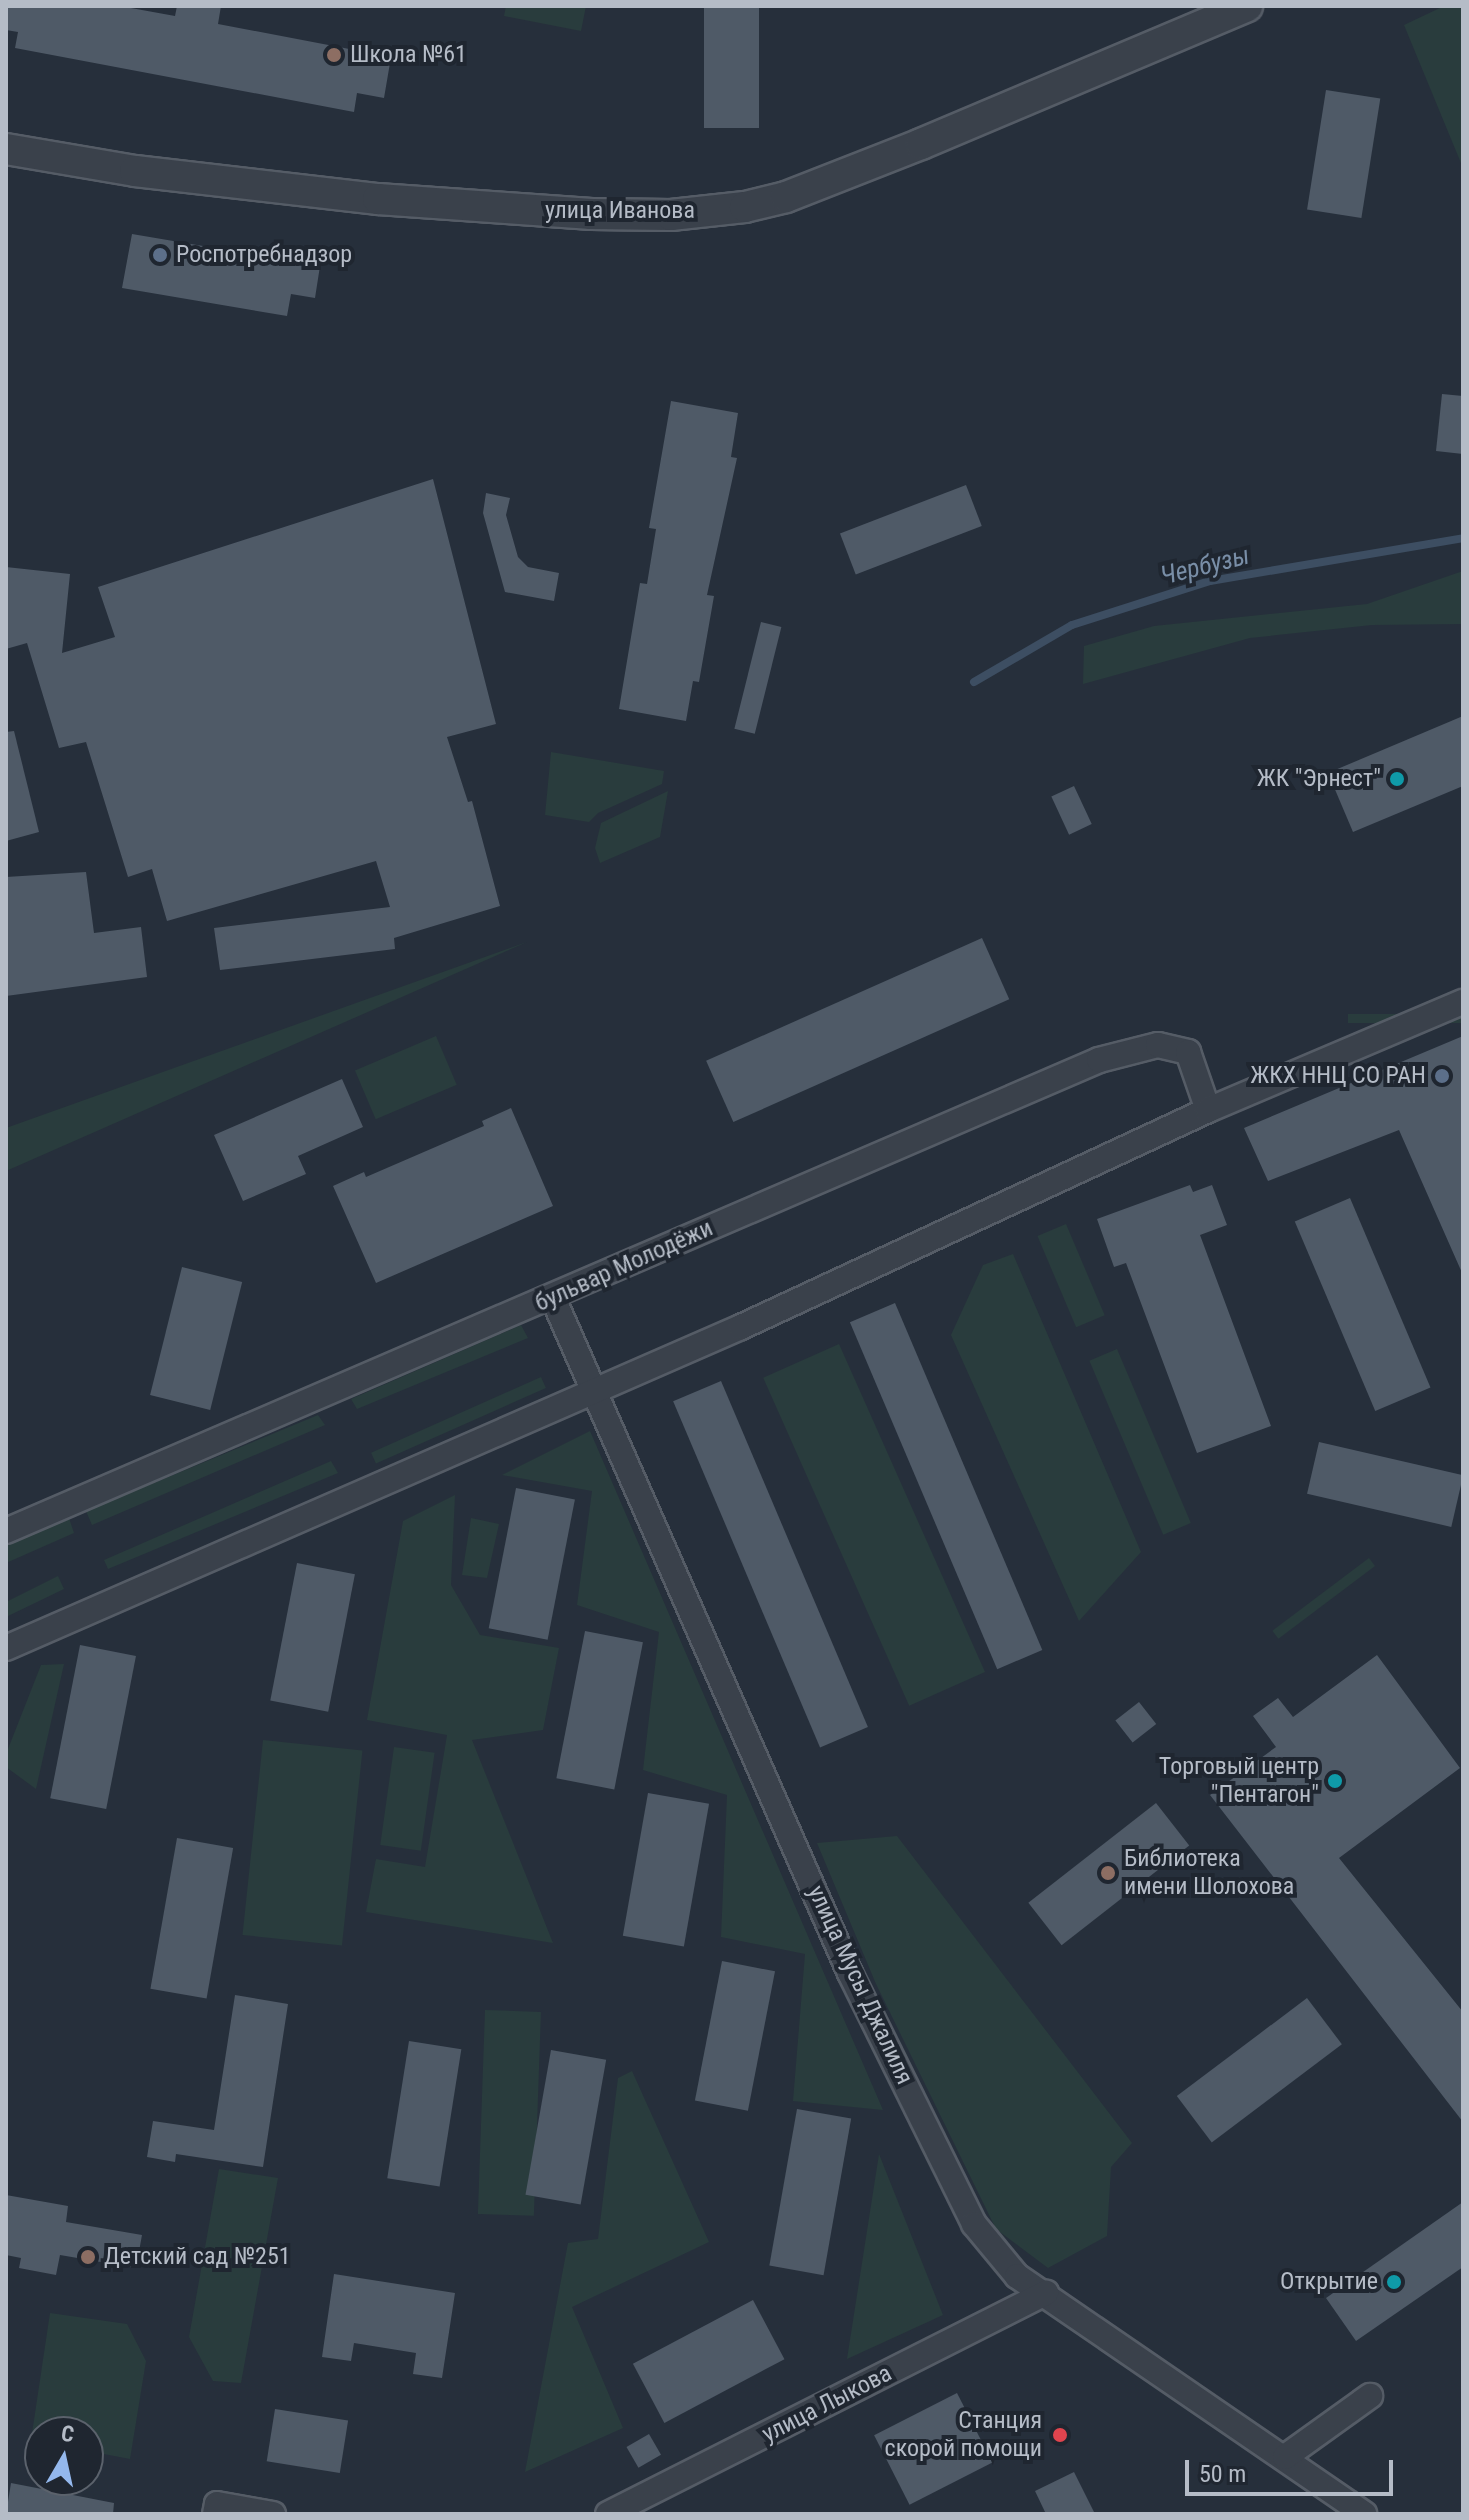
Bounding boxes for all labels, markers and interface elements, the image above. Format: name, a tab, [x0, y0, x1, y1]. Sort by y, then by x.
place label: Школа №61	[350, 41, 467, 69]
marker: Школа №61	[325, 46, 343, 64]
street label: улица Иванова	[545, 197, 695, 225]
place label: Роспотребнадзор	[176, 241, 352, 269]
marker: Роспотребнадзор	[151, 246, 169, 264]
water label: Чербузы	[1157, 540, 1253, 592]
place label: ЖК "Эрнест"	[1257, 765, 1381, 793]
marker: ЖК "Эрнест"	[1388, 770, 1406, 788]
place label: ЖКХ ННЦ СО РАН	[1250, 1062, 1426, 1090]
marker: ЖКХ ННЦ СО РАН	[1433, 1067, 1451, 1085]
street label: бульвар Молодёжи	[531, 1214, 717, 1318]
place label: Торговый центр "Пентагон"	[1159, 1753, 1319, 1809]
marker: Торговый центр "Пентагон"	[1326, 1772, 1344, 1790]
place label: Библиотека имени Шолохова	[1124, 1845, 1294, 1901]
marker: Библиотека имени Шолохова	[1099, 1864, 1117, 1882]
street label: улица Мусы Джалиля	[801, 1881, 919, 2089]
place label: Детский сад №251	[104, 2243, 291, 2271]
marker: Детский сад №251	[79, 2248, 97, 2266]
place label: Открытие	[1280, 2268, 1378, 2296]
marker: Открытие	[1385, 2273, 1403, 2291]
street label: улица Лыкова	[757, 2359, 897, 2449]
place label: Станция скорой помощи	[885, 2407, 1042, 2463]
north arrow	[24, 2416, 104, 2496]
text: С	[59, 2420, 76, 2447]
marker: Станция скорой помощи	[1049, 2424, 1071, 2446]
scale bar	[1189, 2444, 1397, 2494]
text: 50 m	[1199, 2460, 1246, 2488]

